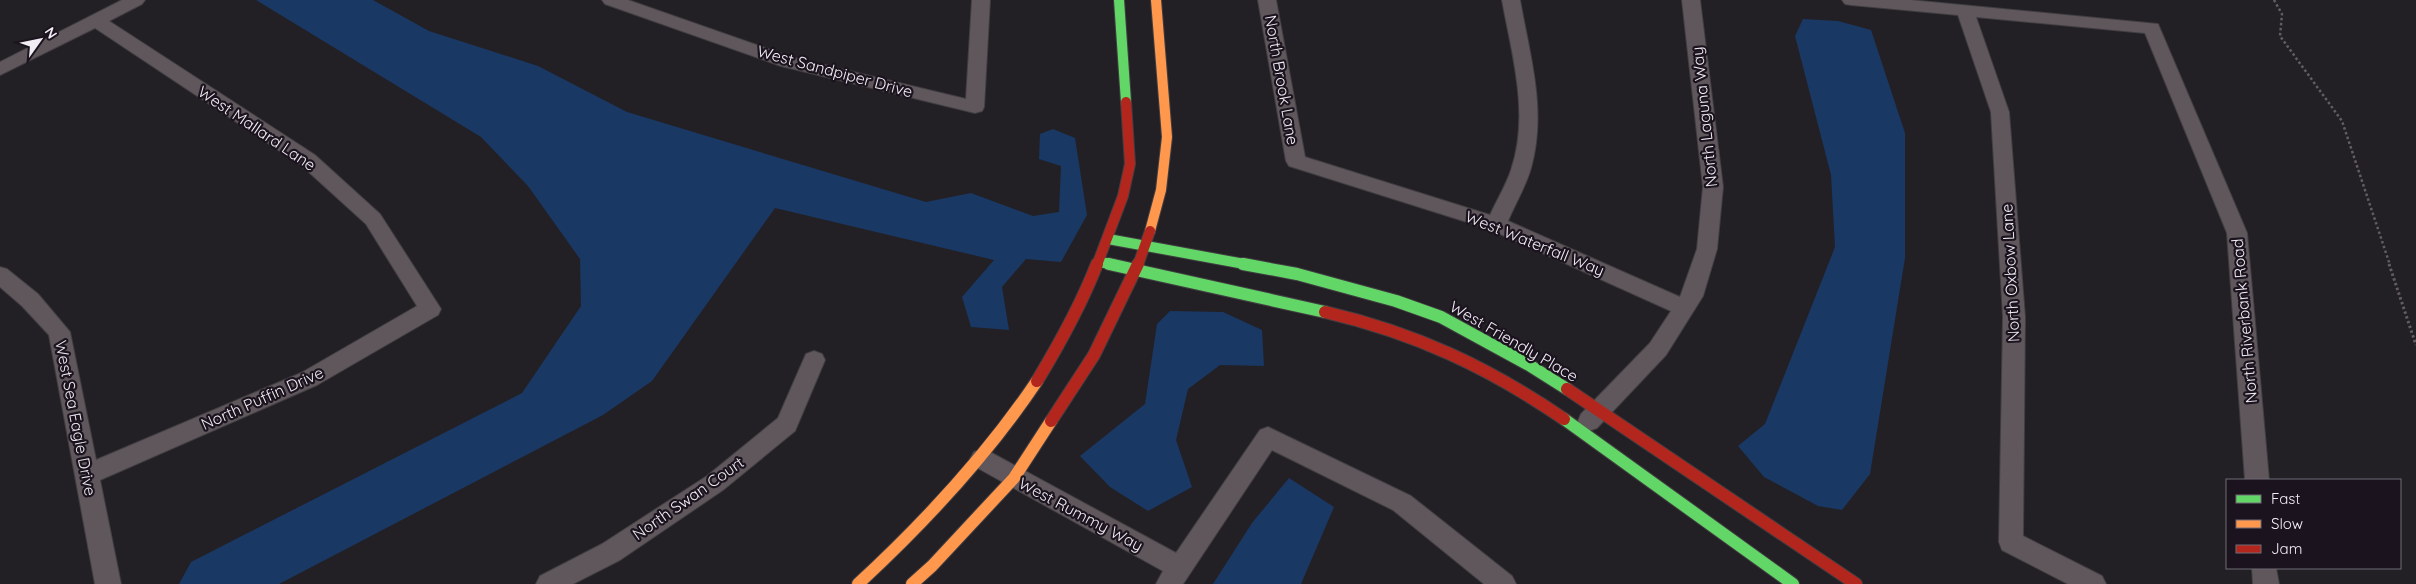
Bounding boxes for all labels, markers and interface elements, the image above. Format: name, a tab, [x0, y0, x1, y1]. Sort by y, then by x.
street label: North Brook Lane	[1261, 14, 1303, 146]
north arrow	[15, 15, 65, 65]
text: N	[41, 24, 61, 42]
street label: West Sandpiper Drive	[755, 41, 915, 101]
street label: North Laguna Way	[1687, 46, 1721, 188]
street label: West Mallard Lane	[194, 81, 320, 175]
street label: North Oxbow Lane	[1996, 203, 2024, 343]
street label: West Waterfall Way	[1462, 206, 1608, 280]
street label: North Riverbank Road	[2227, 238, 2261, 404]
street label: West Friendly Place	[1446, 296, 1582, 386]
street label: West Sea Eagle Drive	[51, 339, 101, 497]
street label: North Puffin Drive	[198, 362, 326, 434]
street label: North Swan Court	[628, 452, 748, 544]
street label: West Rummy Way	[1015, 473, 1147, 555]
legend	[2226, 479, 2401, 569]
text: Fast	[2271, 489, 2300, 508]
text: Slow	[2271, 514, 2303, 533]
text: Jam	[2271, 539, 2302, 558]

